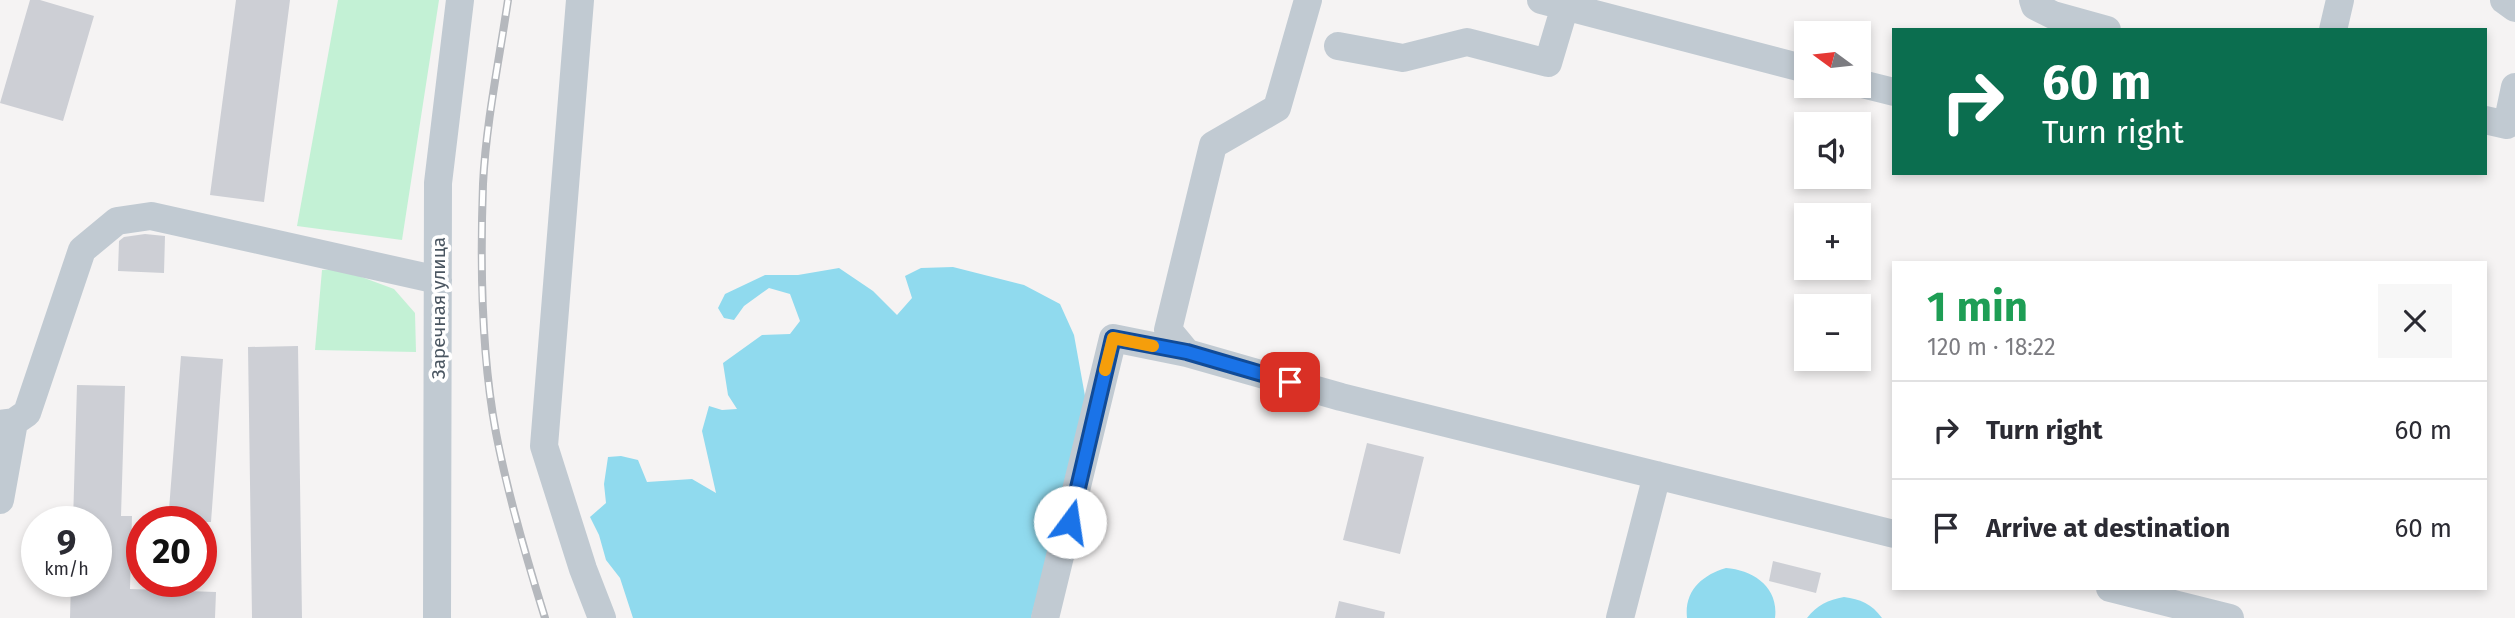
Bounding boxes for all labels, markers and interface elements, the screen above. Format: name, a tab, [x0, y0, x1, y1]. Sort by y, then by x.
north arrow	[1794, 21, 1871, 98]
map controls	[1794, 21, 1871, 371]
text: 60 m	[2042, 53, 2151, 112]
icon: right	[1927, 56, 2018, 147]
button: sound	[1794, 112, 1871, 189]
text: Turn right	[2042, 113, 2184, 151]
button: +	[1794, 203, 1871, 280]
street label: Заречная улица	[427, 237, 450, 379]
text: 1 min	[1927, 282, 2028, 332]
button: close	[2378, 284, 2452, 358]
button: −	[1794, 294, 1871, 371]
text: 120 m · 18:22	[1927, 333, 2056, 361]
pin	[1260, 352, 1320, 412]
icon: arrive	[1271, 363, 1309, 401]
icon: right	[1927, 411, 1965, 449]
text: Turn right	[1986, 415, 2103, 446]
text: 60 m	[2394, 415, 2452, 446]
position arrow	[1033, 485, 1107, 559]
speed limit sign: 20	[126, 506, 217, 597]
icon: arrive	[1927, 509, 1965, 547]
text: Arrive at destination	[1986, 513, 2230, 544]
text: 60 m	[2394, 513, 2452, 544]
text: 9	[57, 521, 76, 563]
text: km/h	[44, 558, 89, 580]

